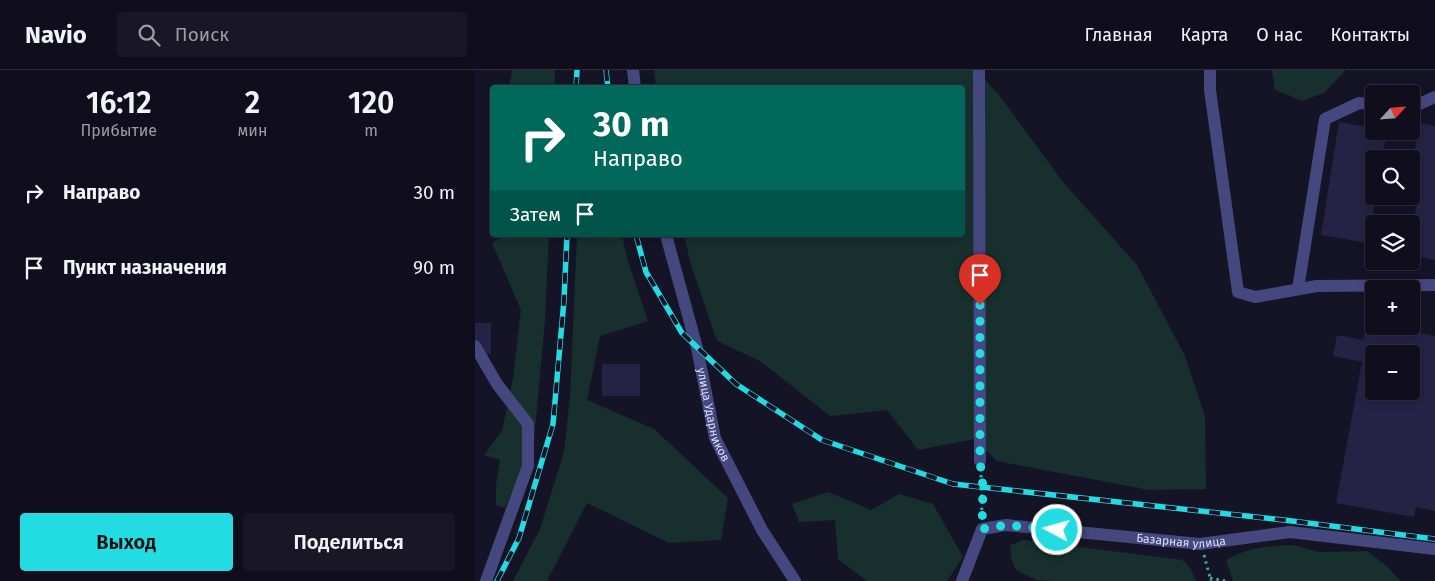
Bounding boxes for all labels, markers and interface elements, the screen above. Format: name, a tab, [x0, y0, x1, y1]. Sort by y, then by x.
search box	[117, 12, 467, 57]
text: Navio	[25, 21, 87, 49]
icon: search	[135, 21, 163, 49]
text: Поиск	[175, 23, 229, 46]
text: Главная	[1085, 24, 1153, 46]
text: Карта	[1181, 24, 1228, 46]
text: О нас	[1256, 24, 1303, 46]
text: Контакты	[1331, 24, 1410, 46]
text: 16:12	[86, 85, 152, 121]
text: 2	[245, 85, 260, 121]
text: 120	[348, 85, 394, 121]
north arrow	[1365, 85, 1420, 140]
map controls	[1365, 85, 1420, 400]
text: 30 m	[593, 103, 670, 145]
icon: right	[510, 105, 575, 170]
text: Прибытие	[81, 121, 157, 140]
text: мин	[238, 121, 267, 140]
text: m	[364, 121, 378, 140]
text: Направо	[593, 145, 683, 172]
button: search	[1365, 150, 1420, 205]
icon: right	[20, 179, 48, 207]
text: Направо	[63, 181, 140, 204]
text: 30 m	[414, 181, 455, 204]
icon: arrive	[571, 200, 599, 228]
text: Затем	[510, 203, 561, 226]
button: layers	[1365, 215, 1420, 270]
icon: arrive	[20, 254, 48, 282]
pin	[959, 254, 1001, 305]
text: Пункт назначения	[63, 256, 227, 279]
text: 90 m	[413, 256, 455, 279]
icon: arrive	[966, 261, 994, 289]
button: +	[1365, 280, 1420, 335]
button: −	[1365, 345, 1420, 400]
street label: улица Ударников	[694, 366, 733, 464]
position arrow	[1030, 503, 1082, 555]
button: Выход	[20, 513, 233, 571]
button: Поделиться	[243, 513, 455, 571]
street label: Базарная улица	[1136, 531, 1227, 551]

